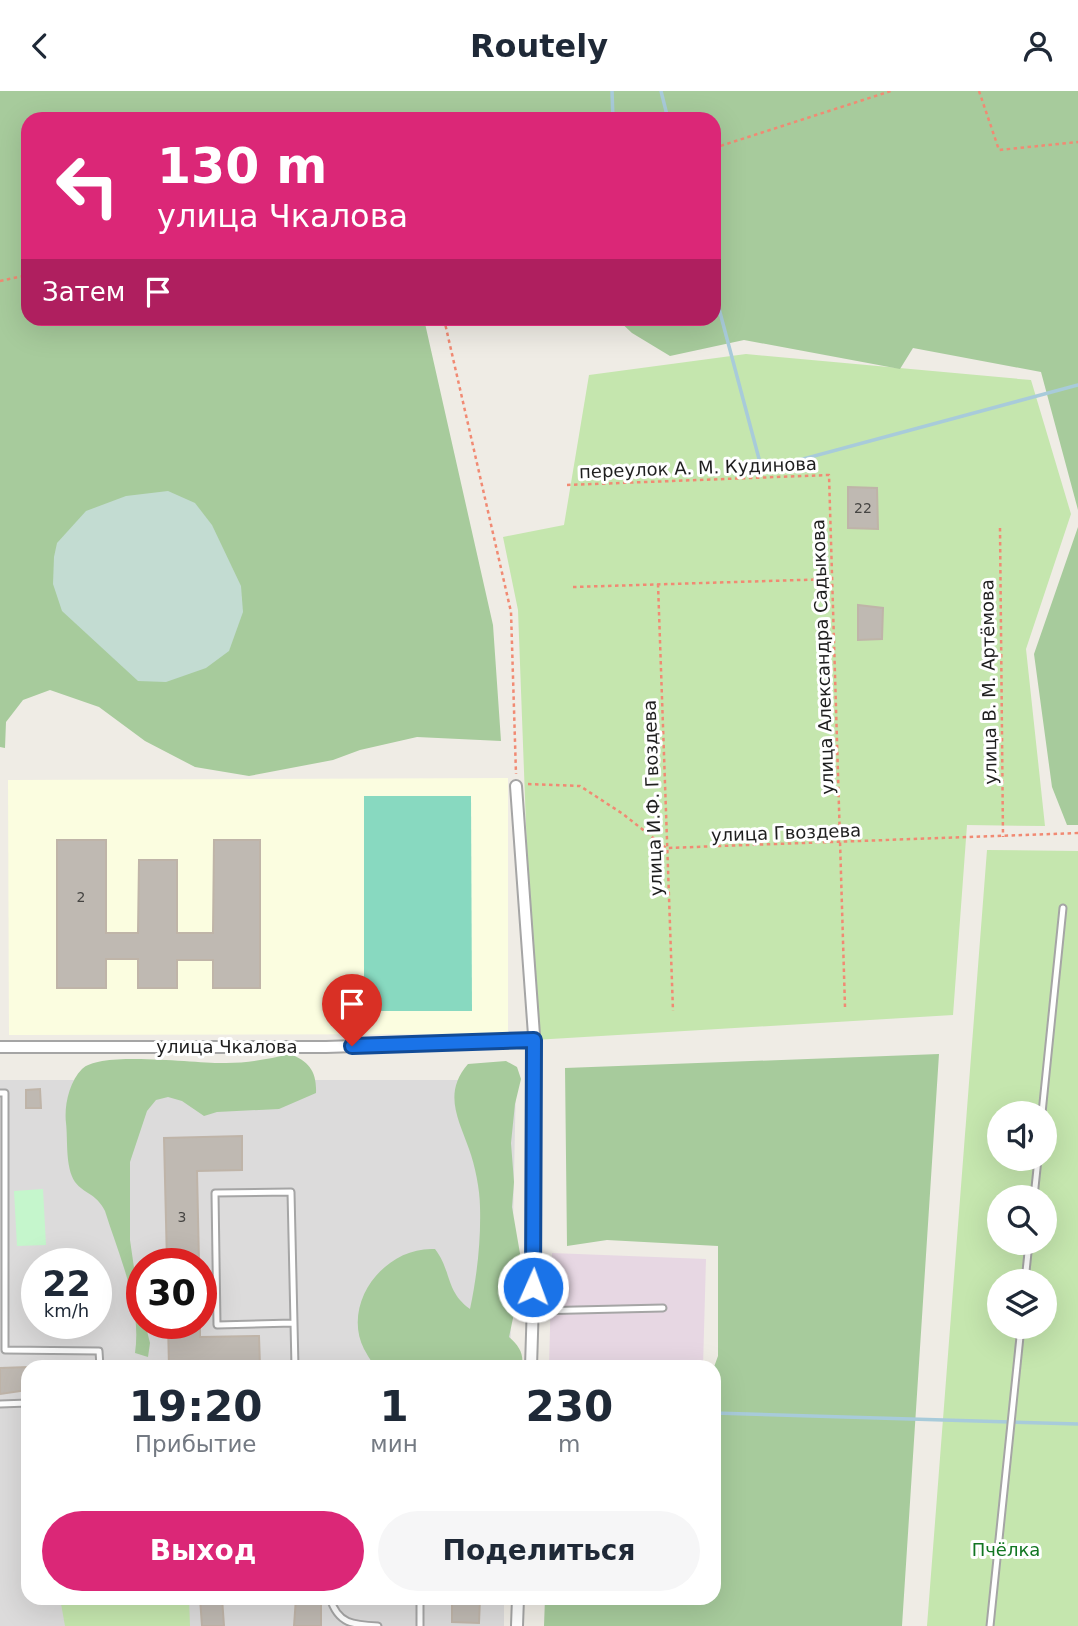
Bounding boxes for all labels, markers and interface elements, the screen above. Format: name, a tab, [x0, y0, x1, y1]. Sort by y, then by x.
icon: back	[21, 27, 59, 65]
text: Routely	[470, 27, 608, 65]
icon: person	[1019, 27, 1057, 65]
text: 130 m	[157, 138, 327, 195]
icon: left	[42, 140, 133, 231]
text: улица Чкалова	[157, 197, 408, 235]
icon: arrive	[139, 273, 177, 311]
text: Затем	[42, 277, 125, 307]
street label: переулок А. М. Кудинова	[579, 453, 817, 482]
house number: 22	[854, 500, 872, 516]
street label: улица Александра Садыкова	[807, 519, 838, 795]
street label: улица В. М. Артёмова	[976, 579, 1001, 785]
street label: улица И.Ф. Гвоздева	[639, 700, 666, 896]
street label: улица Гвоздева	[711, 819, 861, 846]
house number: 2	[77, 889, 85, 905]
pin	[322, 974, 382, 1046]
icon: arrive	[333, 985, 371, 1023]
street label: улица Чкалова	[156, 1036, 298, 1057]
map controls	[987, 1101, 1057, 1339]
button: sound	[987, 1101, 1057, 1171]
button: search	[987, 1185, 1057, 1255]
house number: 3	[178, 1209, 186, 1225]
speed limit sign: 30	[126, 1248, 217, 1339]
position arrow	[496, 1250, 570, 1324]
text: 22	[42, 1264, 91, 1304]
button: layers	[987, 1269, 1057, 1339]
text: km/h	[44, 1300, 89, 1321]
text: 19:20	[129, 1382, 263, 1431]
text: 1	[379, 1382, 409, 1431]
text: 230	[525, 1382, 613, 1431]
text: Прибытие	[135, 1431, 257, 1457]
text: мин	[370, 1431, 418, 1457]
text: m	[558, 1431, 581, 1457]
button: Выход	[42, 1511, 364, 1591]
button: Поделиться	[378, 1511, 700, 1591]
park label: Пчёлка	[972, 1539, 1040, 1560]

